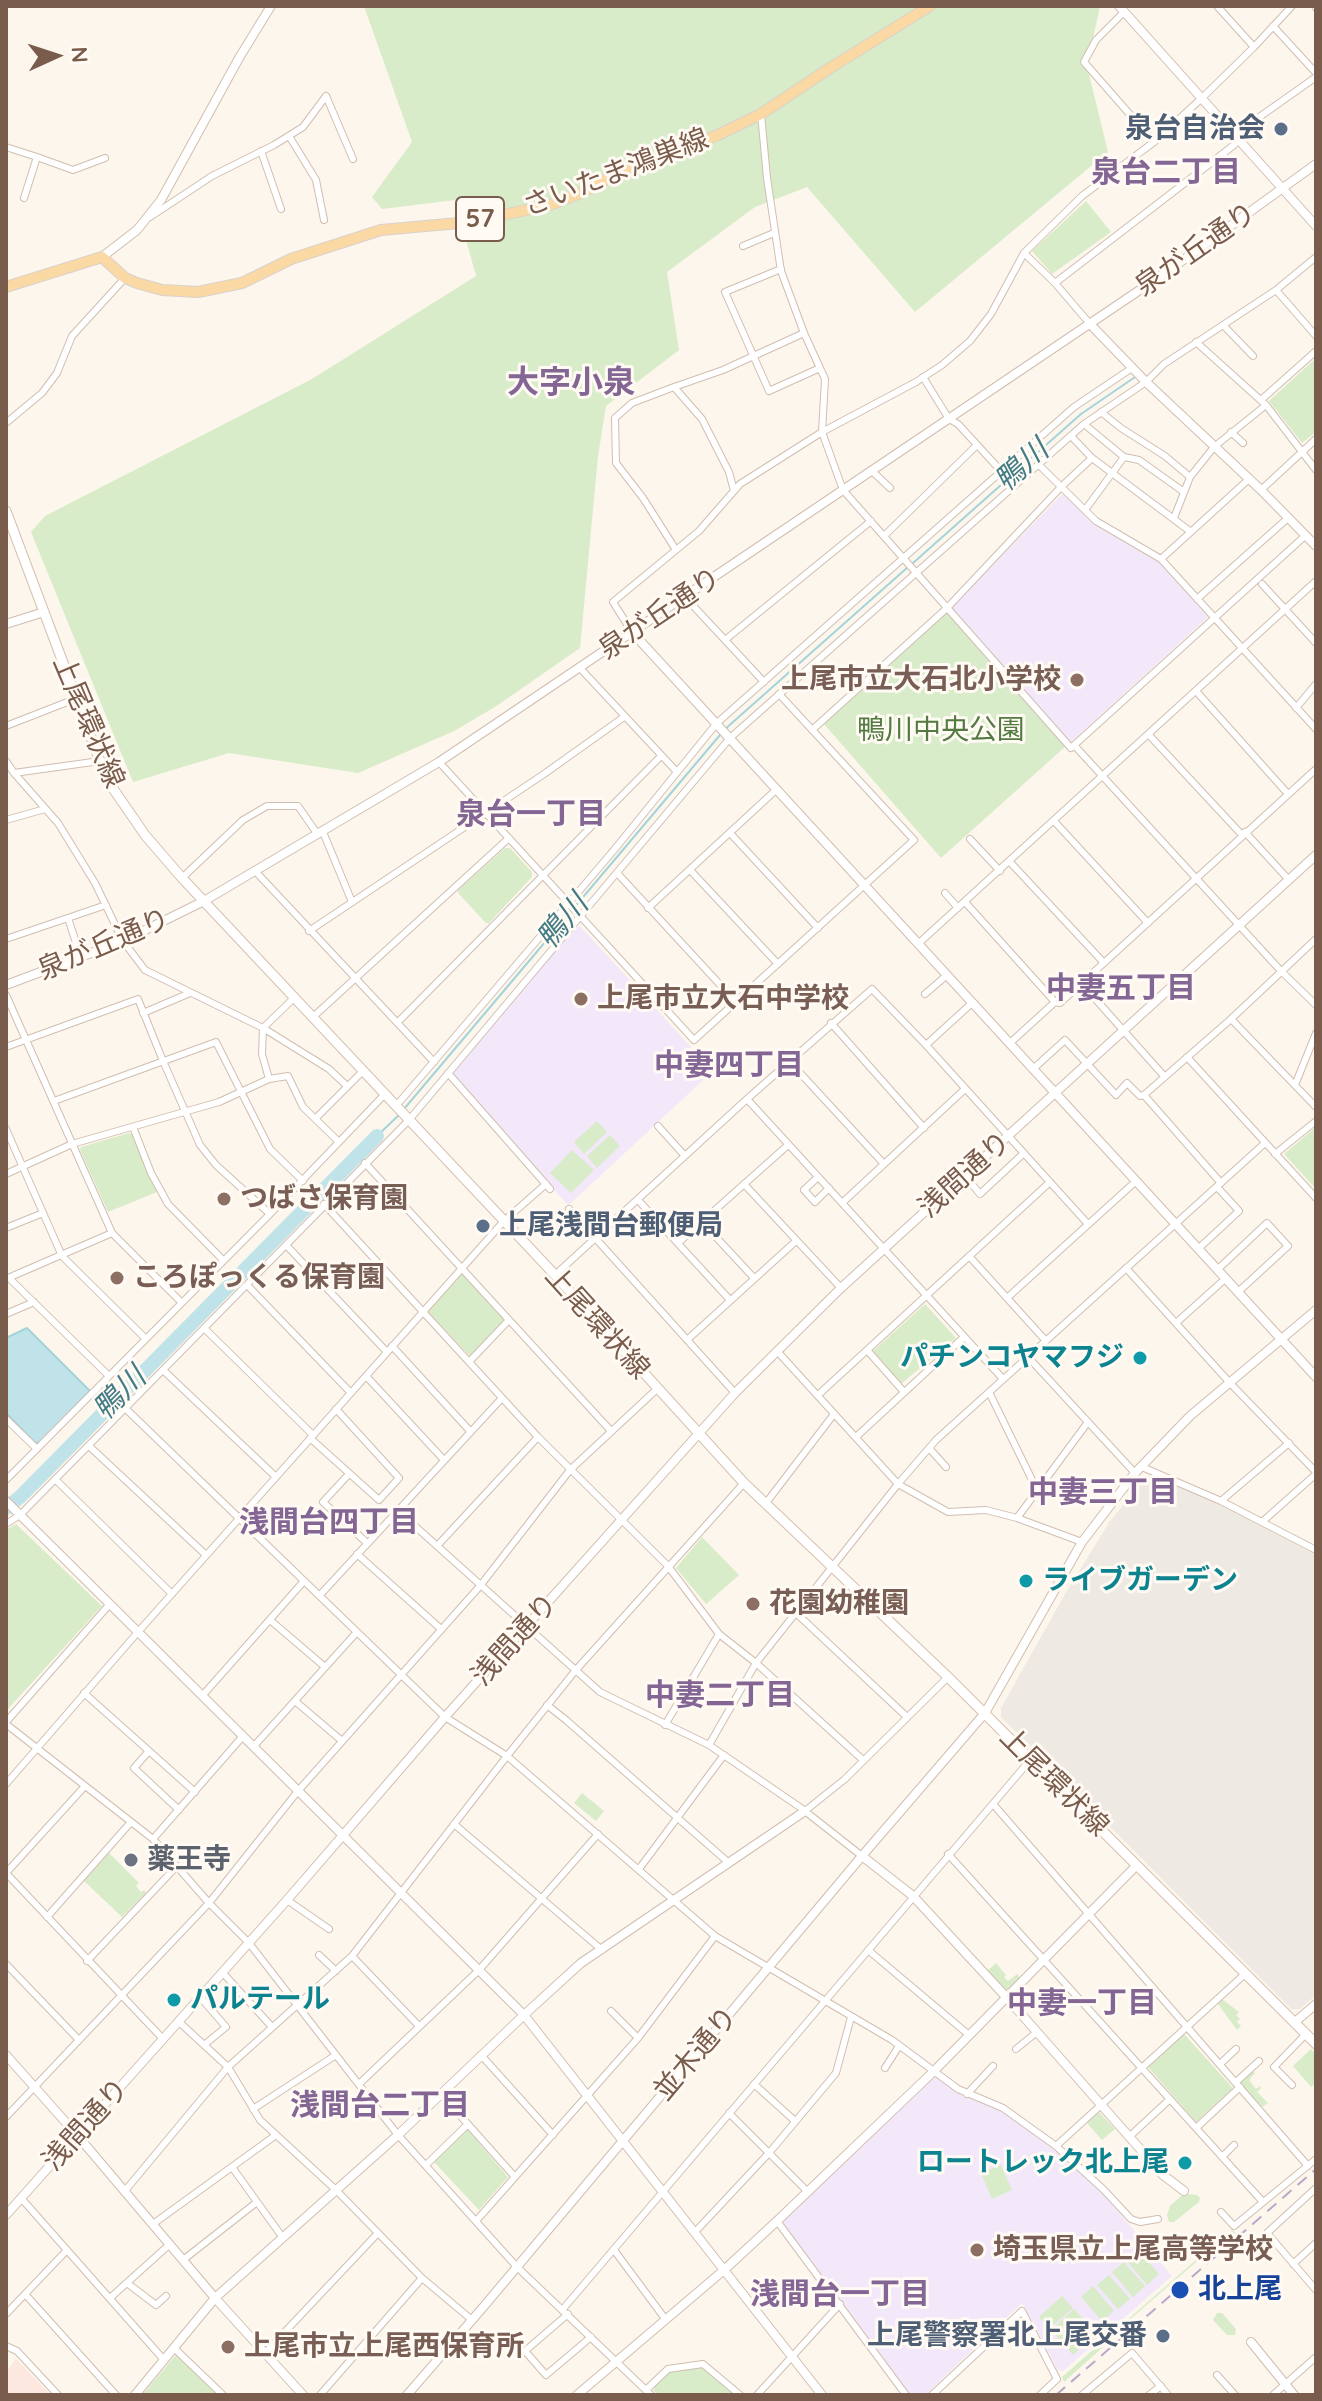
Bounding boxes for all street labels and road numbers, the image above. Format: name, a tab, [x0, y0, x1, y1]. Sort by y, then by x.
street label: さいたま鴻巣線	[518, 122, 714, 224]
street label: 泉が丘通り	[1129, 196, 1263, 304]
road number: 57	[456, 197, 504, 241]
street label: 泉が丘通り	[593, 561, 727, 667]
street label: 上尾環状線	[45, 651, 131, 793]
street label: 泉が丘通り	[33, 902, 175, 988]
street label: 浅間通り	[912, 1125, 1018, 1225]
street label: 上尾環状線	[538, 1260, 656, 1386]
street label: 浅間通り	[465, 1587, 565, 1693]
street label: 上尾環状線	[993, 1721, 1115, 1843]
street label: 並木通り	[647, 2000, 745, 2108]
street label: 浅間通り	[36, 2072, 136, 2178]

